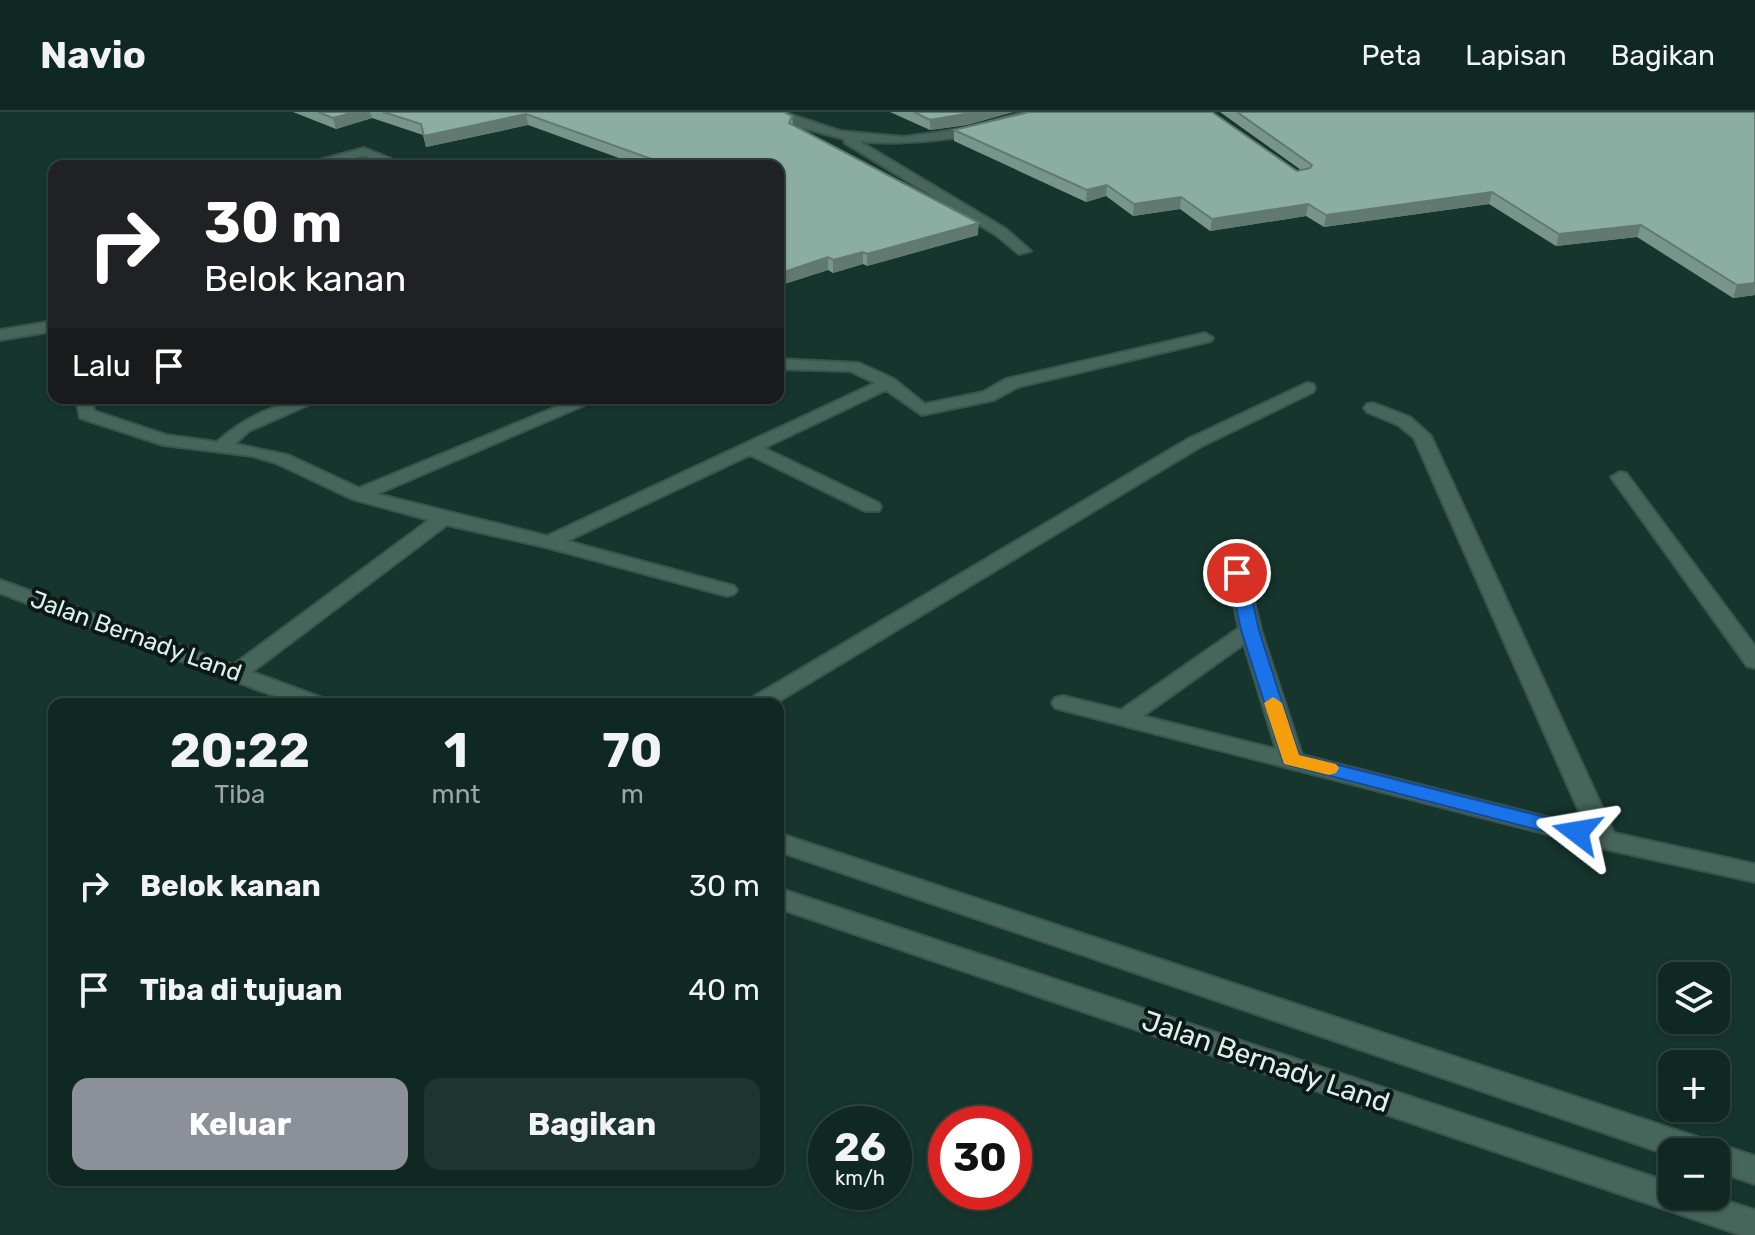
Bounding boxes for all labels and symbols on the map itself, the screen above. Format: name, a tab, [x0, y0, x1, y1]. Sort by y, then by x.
pin	[1203, 539, 1271, 607]
street label: Jalan Bernady Land	[27, 585, 245, 687]
position arrow	[1535, 790, 1619, 874]
street label: Jalan Bernady Land	[1138, 1004, 1394, 1119]
speed limit sign: 30	[928, 1106, 1032, 1210]

